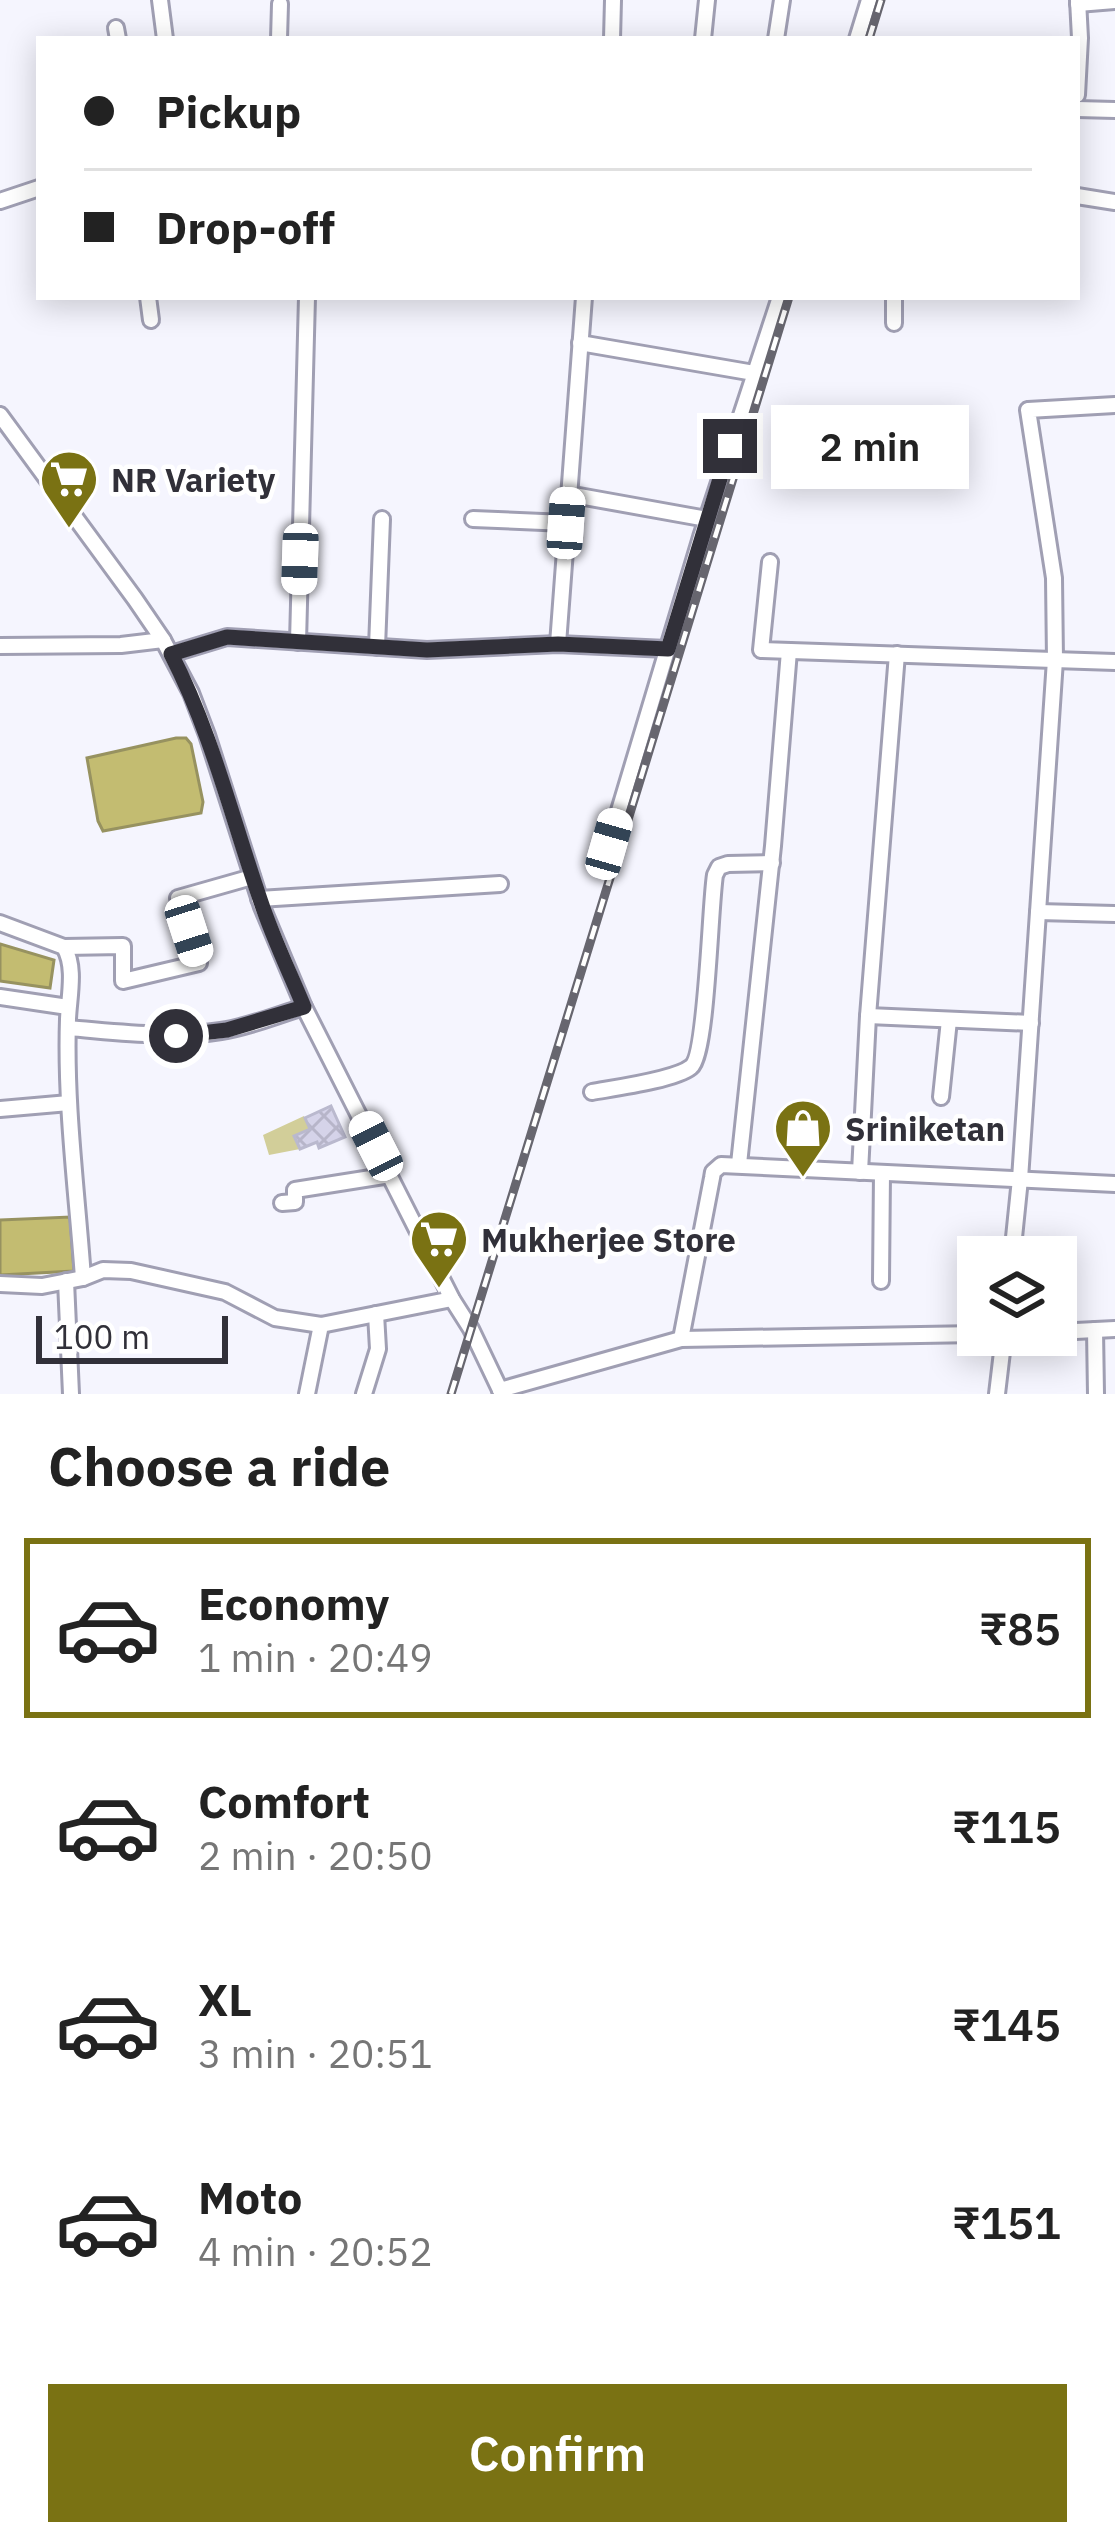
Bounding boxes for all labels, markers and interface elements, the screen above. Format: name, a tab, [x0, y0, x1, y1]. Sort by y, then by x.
text: Pickup	[156, 82, 301, 140]
text: Drop-off	[156, 198, 335, 256]
callout: 2 min	[772, 404, 970, 488]
route end	[703, 419, 757, 473]
text: 2 min	[820, 421, 920, 472]
supermarket icon: NR Variety	[38, 448, 100, 530]
place label: NR Variety	[111, 458, 276, 501]
car	[546, 486, 586, 560]
car	[281, 522, 319, 596]
car	[582, 804, 636, 884]
car	[161, 891, 217, 971]
route start	[149, 1009, 203, 1063]
shop icon: Sriniketan	[772, 1097, 834, 1179]
car	[344, 1106, 408, 1186]
place label: Sriniketan	[845, 1107, 1005, 1150]
supermarket icon: Mukherjee Store	[408, 1208, 470, 1290]
place label: Mukherjee Store	[481, 1218, 736, 1261]
map controls	[957, 1236, 1077, 1356]
button: layers	[957, 1236, 1077, 1356]
scale bar	[36, 1310, 228, 1363]
text: 100 m	[54, 1315, 150, 1358]
text: Choose a ride	[48, 1431, 390, 1501]
icon: car	[54, 1574, 162, 1682]
text: Economy	[198, 1574, 389, 1632]
text: ₹85	[979, 1599, 1061, 1657]
text: 1 min · 20:49	[198, 1632, 433, 1683]
icon: car	[54, 1772, 162, 1880]
text: Comfort	[198, 1772, 370, 1830]
text: ₹115	[952, 1797, 1061, 1855]
text: 2 min · 20:50	[198, 1830, 433, 1881]
icon: car	[54, 1970, 162, 2078]
text: XL	[198, 1970, 252, 2028]
text: ₹145	[952, 1995, 1061, 2053]
text: 3 min · 20:51	[198, 2028, 433, 2079]
icon: car	[54, 2168, 162, 2276]
text: Moto	[198, 2168, 302, 2226]
text: ₹151	[952, 2193, 1061, 2251]
text: 4 min · 20:52	[198, 2226, 433, 2277]
button: Confirm	[48, 2384, 1067, 2522]

